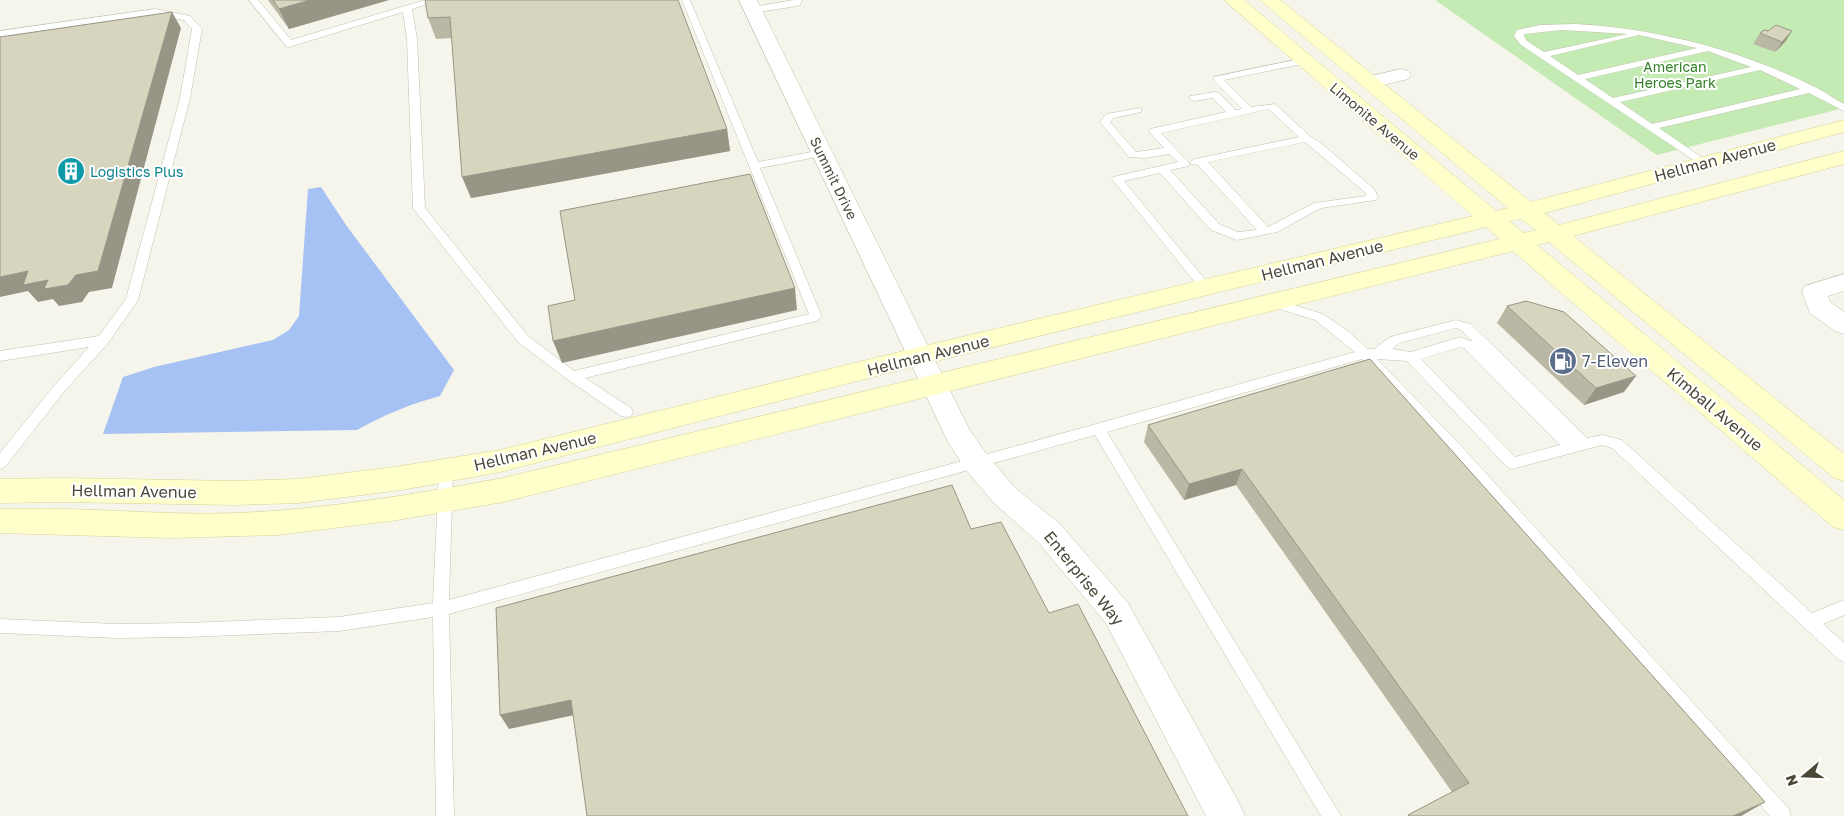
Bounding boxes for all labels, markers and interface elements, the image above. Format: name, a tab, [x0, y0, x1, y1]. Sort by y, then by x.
park label: American Heroes Park	[1634, 58, 1716, 91]
street label: Limonite Avenue	[1327, 79, 1423, 163]
street label: Summit Drive	[807, 134, 861, 222]
street label: Hellman Avenue	[1652, 134, 1778, 186]
building icon: Logistics Plus	[56, 156, 86, 186]
place label: Logistics Plus	[90, 163, 183, 180]
street label: Hellman Avenue	[1259, 235, 1385, 285]
street label: Hellman Avenue	[865, 330, 991, 380]
fuel station icon: 7-Eleven	[1548, 346, 1578, 376]
place label: 7-Eleven	[1582, 351, 1648, 371]
street label: Kimball Avenue	[1663, 363, 1767, 455]
street label: Hellman Avenue	[472, 427, 598, 475]
street label: Hellman Avenue	[71, 480, 197, 502]
street label: Enterprise Way	[1040, 527, 1128, 629]
north arrow	[1779, 751, 1829, 801]
text: N	[1781, 773, 1801, 788]

